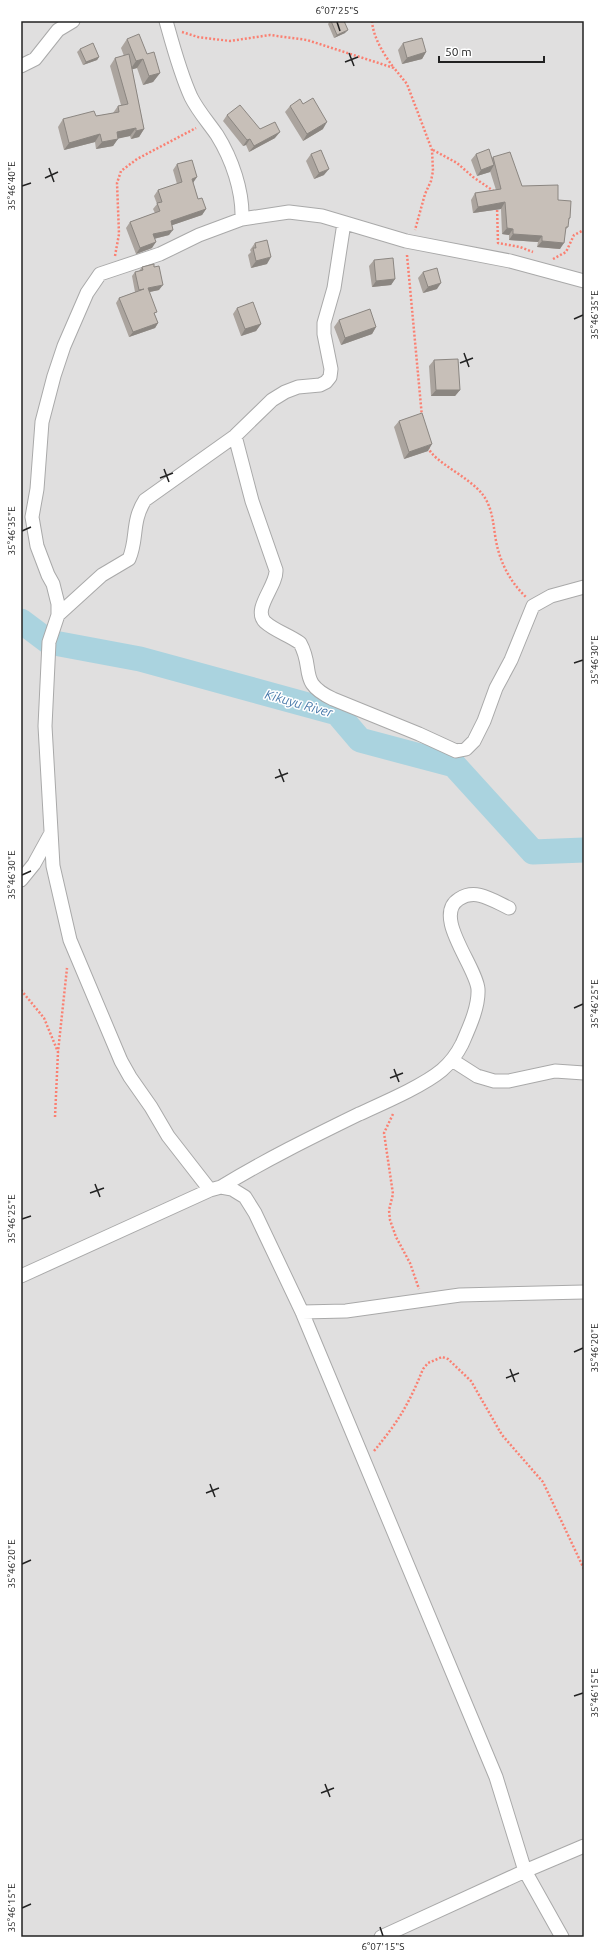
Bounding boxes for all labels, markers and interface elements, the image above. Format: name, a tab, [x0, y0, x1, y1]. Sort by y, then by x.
text: 6°07'25"S	[315, 5, 359, 16]
scale bar	[439, 38, 544, 64]
text: 50 m	[445, 45, 472, 58]
text: 35°46'40"E	[6, 161, 17, 211]
text: 35°46'35"E	[589, 290, 600, 340]
text: 35°46'35"E	[6, 506, 17, 556]
text: 35°46'30"E	[589, 635, 600, 685]
water label: Kikuyu River	[264, 687, 335, 720]
text: 35°46'30"E	[6, 850, 17, 900]
text: 35°46'25"E	[589, 979, 600, 1029]
text: 35°46'25"E	[6, 1194, 17, 1244]
text: 35°46'20"E	[589, 1323, 600, 1373]
text: 35°46'20"E	[6, 1539, 17, 1589]
text: 35°46'15"E	[589, 1668, 600, 1718]
text: 35°46'15"E	[6, 1883, 17, 1933]
text: 6°07'15"S	[361, 1941, 405, 1952]

